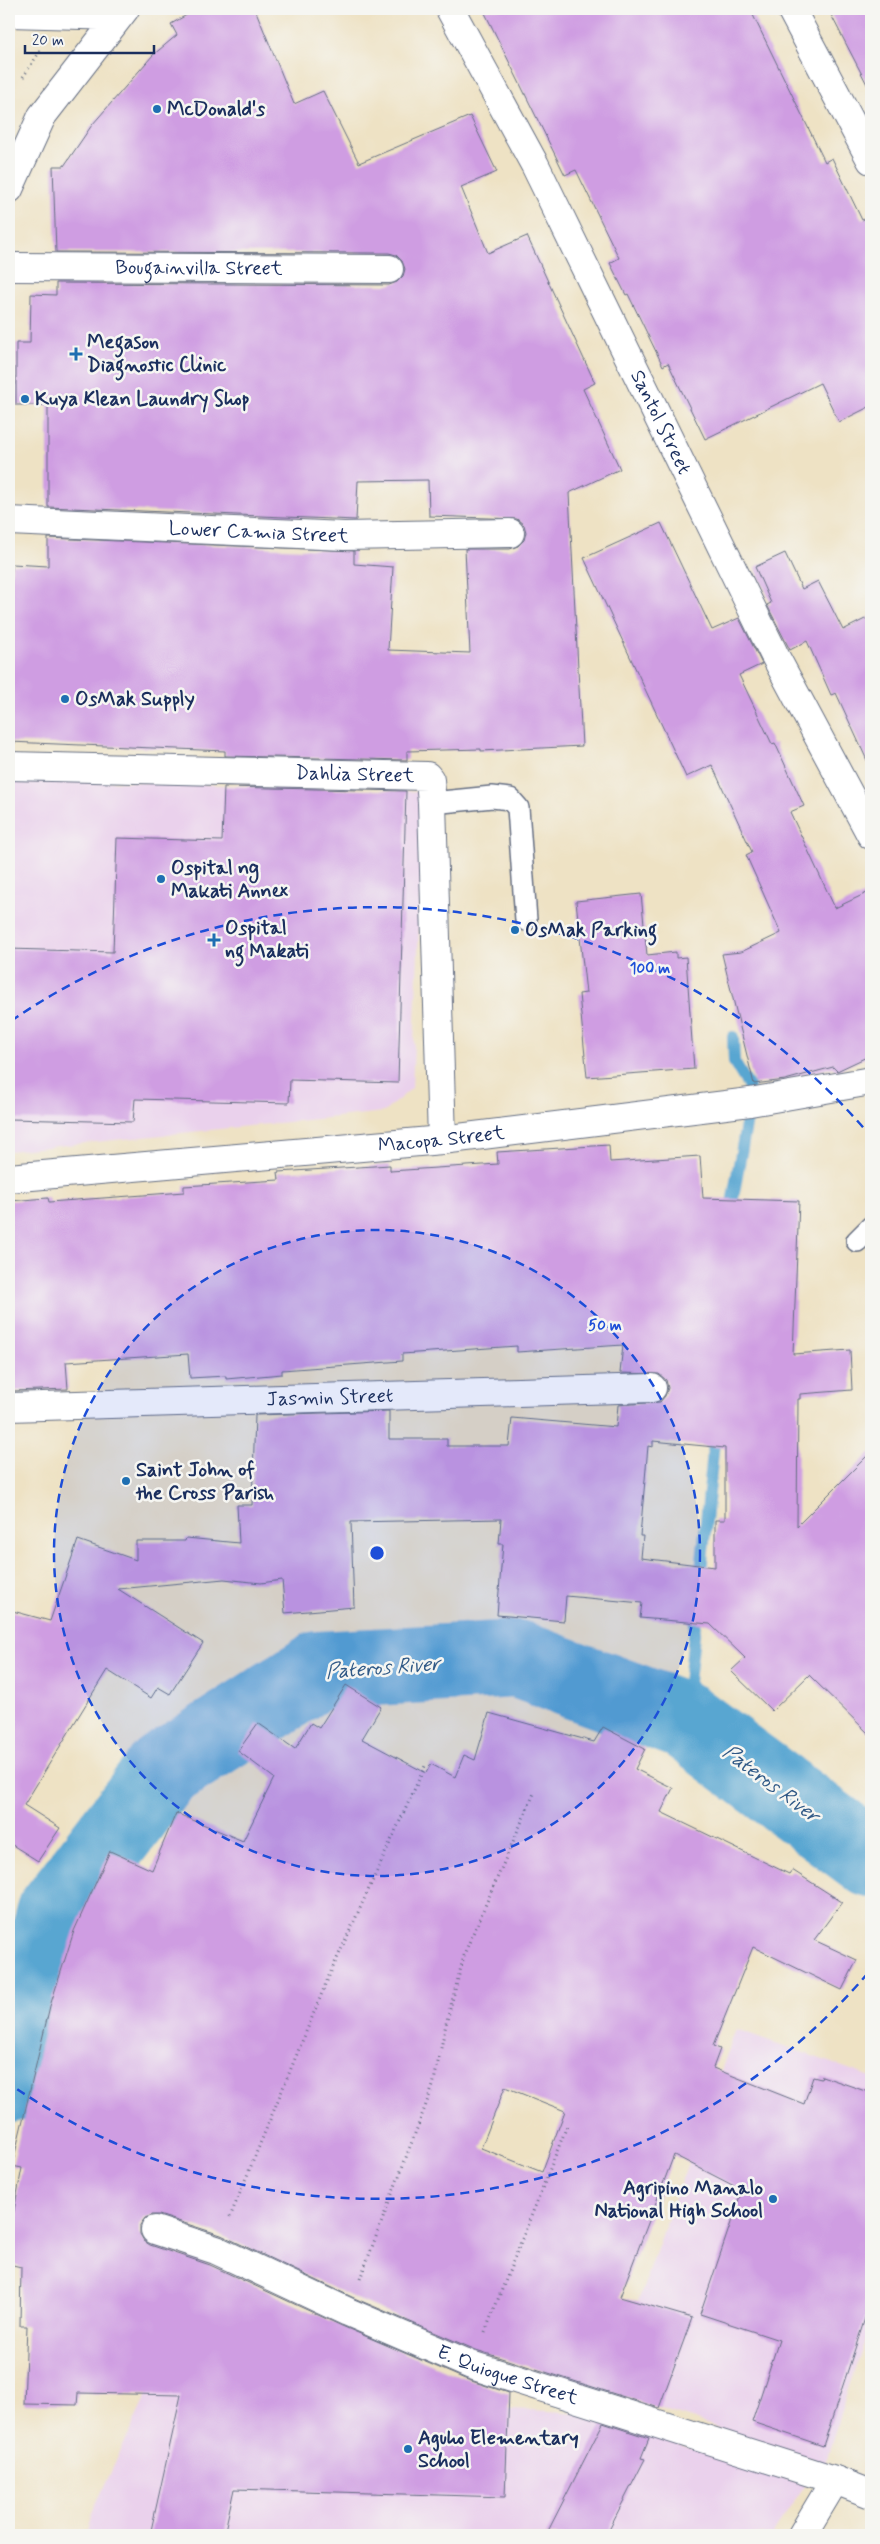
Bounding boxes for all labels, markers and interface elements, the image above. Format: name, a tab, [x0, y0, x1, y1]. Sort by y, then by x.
scale bar	[25, 22, 154, 54]
text: 20 m	[32, 31, 64, 51]
place label: McDonald's	[167, 96, 265, 123]
marker: McDonald's	[151, 103, 163, 115]
street label: Bougainvilla Street	[115, 254, 283, 283]
place label: Megason Diagnostic Clinic	[87, 329, 227, 381]
marker: Megason Diagnostic Clinic	[69, 347, 83, 361]
street label: Santol Street	[624, 365, 698, 479]
place label: Kuya Klean Laundry Shop	[35, 386, 250, 413]
marker: Kuya Klean Laundry Shop	[19, 393, 31, 405]
street label: Lower Camia Street	[168, 515, 350, 550]
place label: OsMak Supply	[75, 686, 195, 713]
marker: OsMak Supply	[59, 693, 71, 705]
street label: Dahlia Street	[295, 759, 415, 789]
place label: Ospital ng Makati Annex	[171, 855, 289, 905]
marker: Ospital ng Makati Annex	[155, 873, 167, 885]
place label: Ospital ng Makati	[225, 915, 309, 967]
place label: OsMak Parking	[525, 917, 657, 946]
marker: OsMak Parking	[509, 924, 521, 936]
marker: Ospital ng Makati	[207, 933, 221, 947]
text: 100 m	[630, 959, 670, 979]
street label: Macopa Street	[377, 1119, 506, 1159]
text: 50 m	[588, 1316, 622, 1336]
street label: Jasmin Street	[266, 1382, 394, 1413]
place label: Saint John of the Cross Parish	[135, 1457, 274, 1507]
marker: Saint John of the Cross Parish	[120, 1475, 132, 1487]
centre of rings	[368, 1544, 386, 1562]
water label: Pateros River	[325, 1650, 443, 1686]
water label: Pateros River	[717, 1738, 827, 1831]
place label: Agripino Manalo National High School	[594, 2175, 763, 2225]
marker: Agripino Manalo National High School	[767, 2193, 779, 2205]
street label: E. Quiogue Street	[433, 2338, 582, 2412]
place label: Aguho Elementary School	[418, 2425, 579, 2475]
marker: Aguho Elementary School	[402, 2443, 414, 2455]

